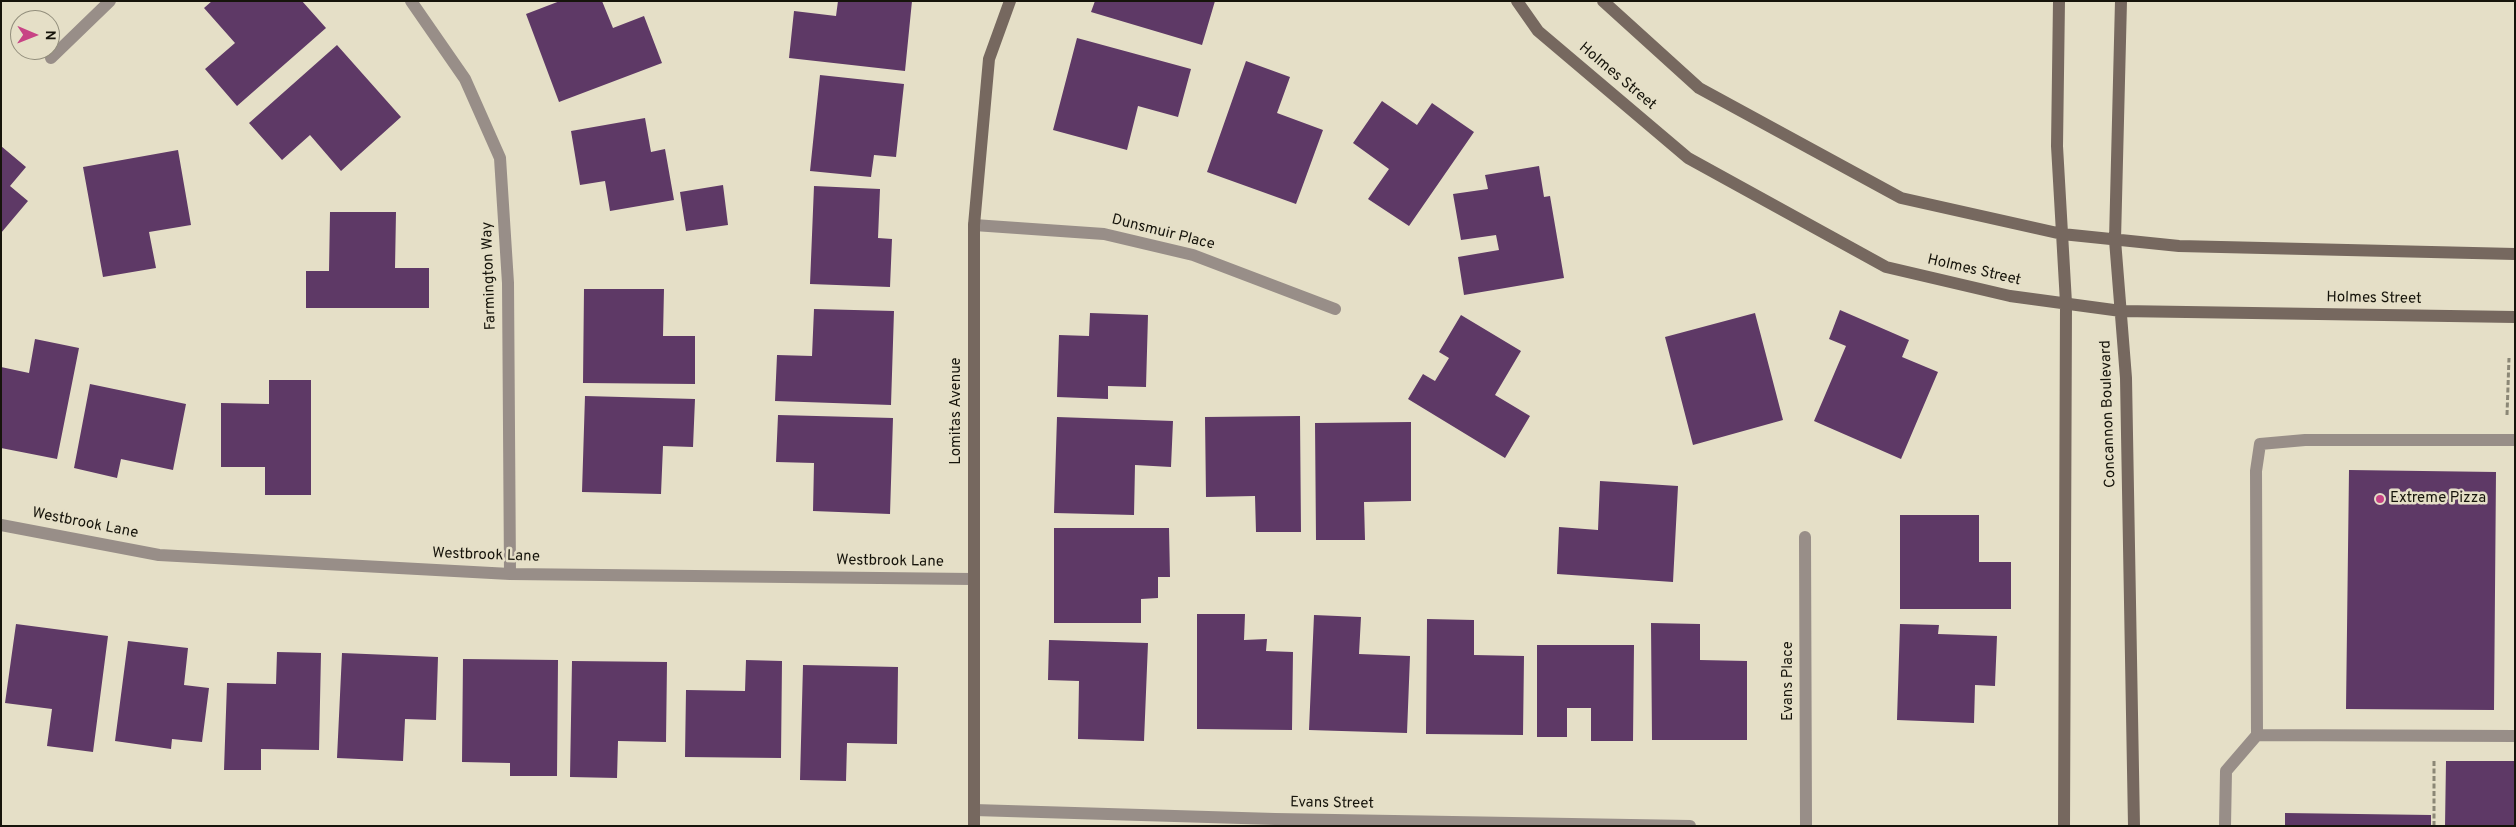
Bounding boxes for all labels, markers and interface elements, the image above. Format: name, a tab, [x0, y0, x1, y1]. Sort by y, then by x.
north arrow	[10, 10, 60, 60]
text: N	[41, 30, 58, 40]
street label: Holmes Street	[1575, 39, 1659, 115]
street label: Dunsmuir Place	[1110, 211, 1216, 255]
street label: Farmington Way	[479, 221, 501, 331]
street label: Holmes Street	[1925, 251, 2023, 291]
street label: Holmes Street	[2326, 289, 2422, 309]
street label: Concannon Boulevard	[2097, 340, 2121, 488]
street label: Lomitas Avenue	[948, 357, 966, 465]
place label: Extreme Pizza	[2390, 490, 2486, 508]
marker: Extreme Pizza	[2374, 493, 2386, 505]
street label: Westbrook Lane	[30, 505, 140, 543]
street label: Westbrook Lane	[432, 545, 540, 567]
street label: Westbrook Lane	[836, 552, 944, 572]
street label: Evans Place	[1780, 641, 1798, 721]
street label: Evans Street	[1290, 794, 1374, 814]

